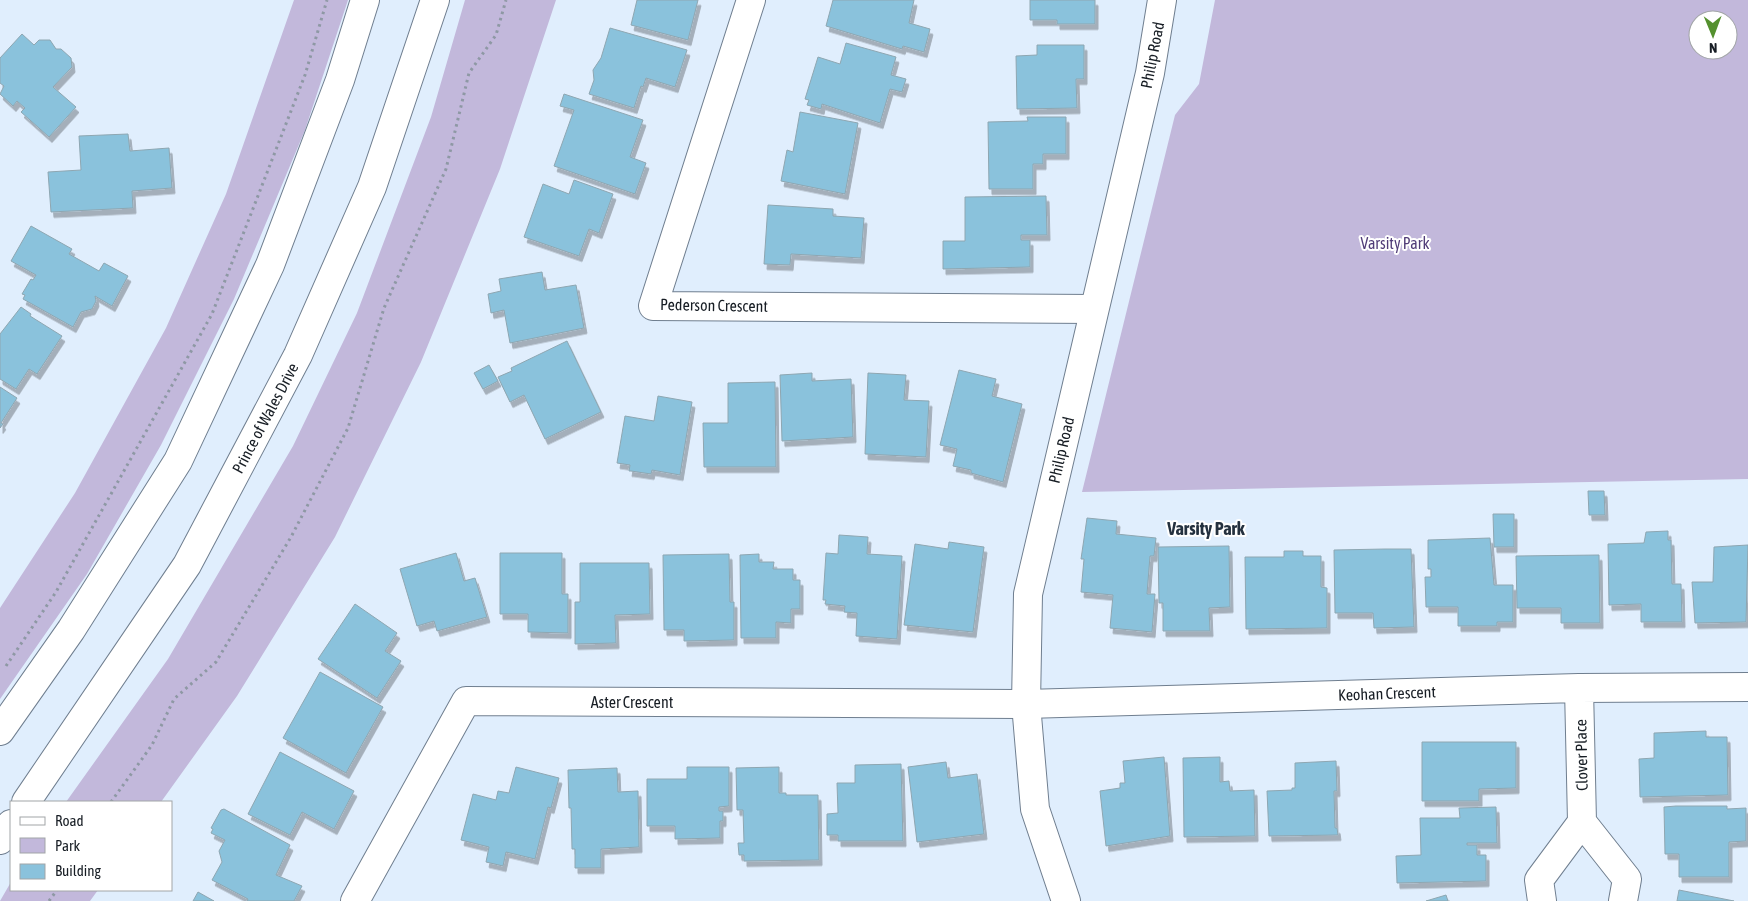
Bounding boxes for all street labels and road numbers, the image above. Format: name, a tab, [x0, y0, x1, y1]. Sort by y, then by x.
street label: Philip Road	[1137, 20, 1168, 90]
street label: Pederson Crescent	[660, 295, 769, 315]
street label: Prince of Wales Drive	[228, 360, 302, 476]
street label: Philip Road	[1045, 415, 1078, 485]
street label: Keohan Crescent	[1338, 682, 1437, 704]
street label: Aster Crescent	[591, 693, 674, 711]
street label: Clover Place	[1571, 719, 1591, 791]

